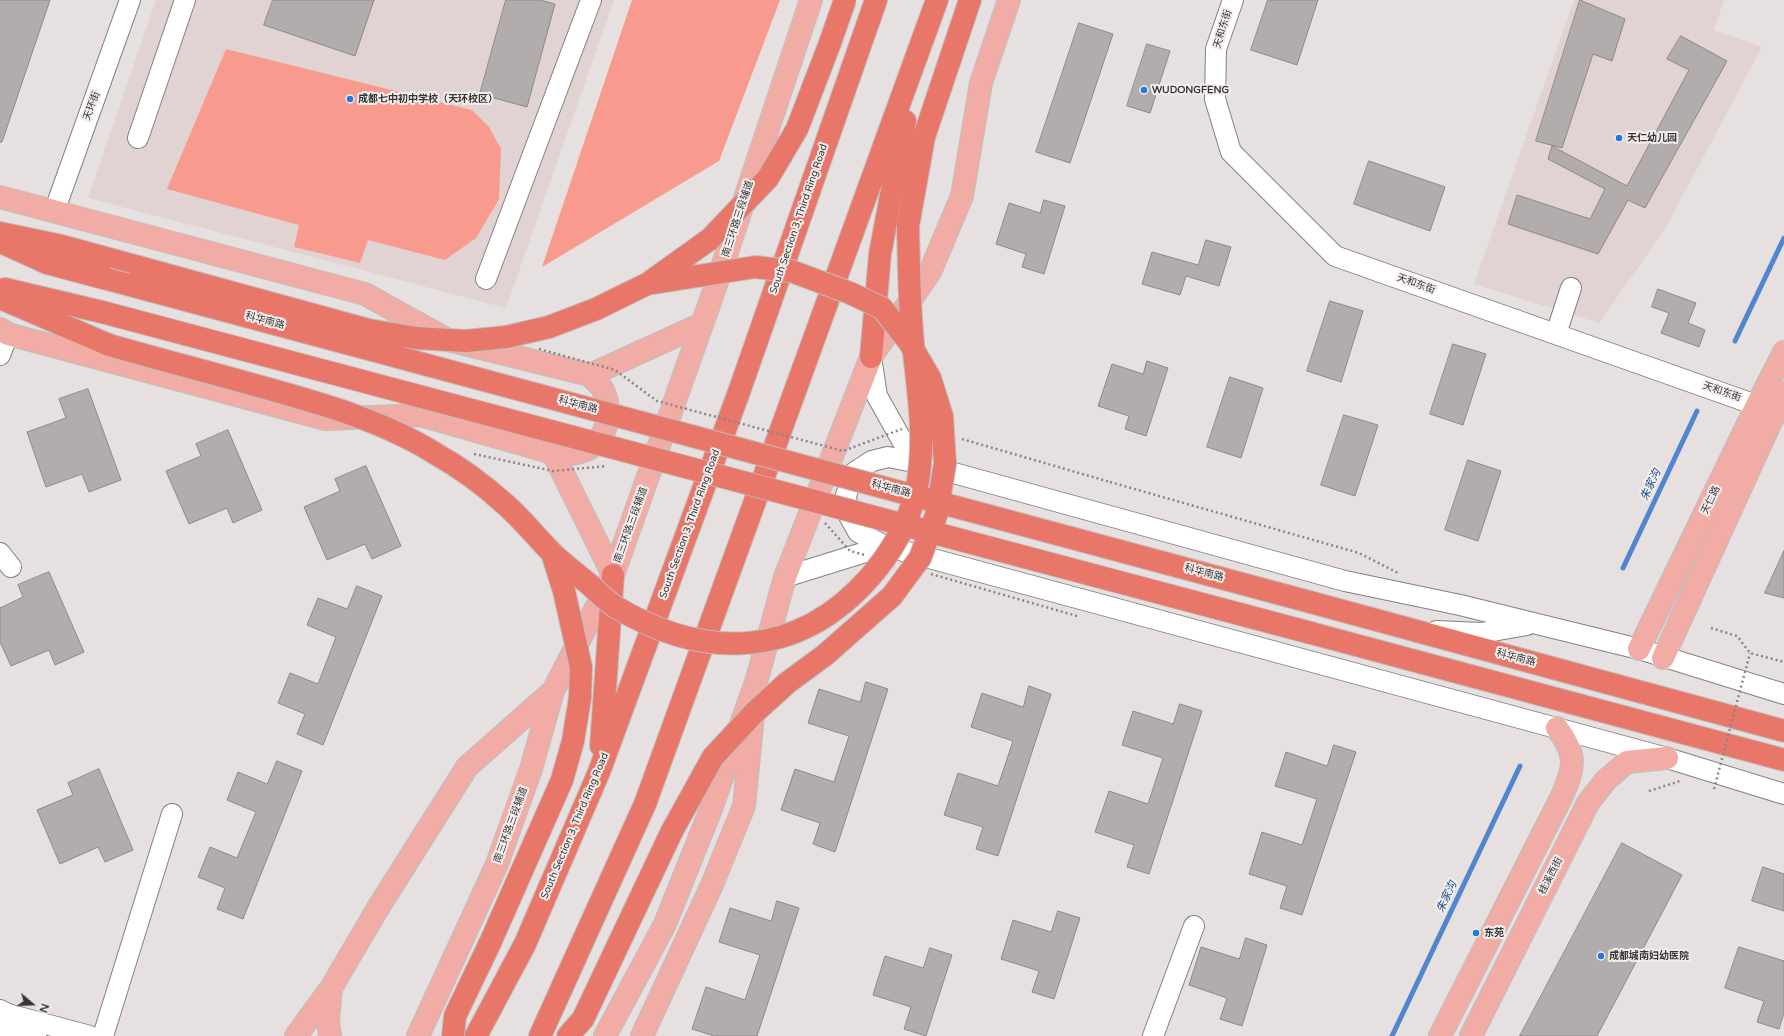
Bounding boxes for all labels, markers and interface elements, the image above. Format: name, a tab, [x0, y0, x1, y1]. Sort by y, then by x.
street label: 天和东街	[1211, 8, 1235, 50]
place label: WUDONGFENG	[1152, 84, 1229, 96]
marker: WUDONGFENG	[1139, 85, 1149, 95]
street label: 天环街	[81, 90, 103, 122]
place label: 成都七中初中学校（天环校区）	[358, 93, 498, 105]
marker: 成都七中初中学校（天环校区）	[345, 94, 355, 104]
place label: 天仁幼儿园	[1627, 132, 1677, 144]
marker: 天仁幼儿园	[1614, 133, 1624, 143]
street label: South Section 3, Third Ring Road	[768, 143, 830, 295]
street label: 南三环路三段辅道	[720, 179, 756, 259]
street label: 天和东街	[1395, 272, 1437, 296]
street label: 科华南路	[244, 310, 286, 332]
street label: 天和东街	[1701, 380, 1743, 404]
street label: 科华南路	[557, 394, 599, 416]
street label: South Section 3, Third Ring Road	[657, 448, 723, 600]
water label: 朱家沟	[1638, 467, 1664, 503]
street label: 科华南路	[870, 478, 912, 500]
street label: 天仁路	[1699, 484, 1723, 516]
street label: 南三环路三段辅道	[612, 485, 650, 565]
street label: 科华南路	[1183, 562, 1225, 584]
street label: 科华南路	[1495, 647, 1537, 669]
street label: South Section 3, Third Ring Road	[539, 751, 611, 901]
street label: 南三环路三段辅道	[492, 785, 530, 865]
street label: 桂溪西街	[1537, 855, 1565, 897]
water label: 朱家沟	[1434, 879, 1460, 915]
place label: 东苑	[1484, 927, 1504, 939]
marker: 东苑	[1471, 928, 1481, 938]
place label: 成都城南妇幼医院	[1609, 950, 1689, 962]
marker: 成都城南妇幼医院	[1596, 951, 1606, 961]
north arrow	[12, 984, 52, 1024]
text: N	[36, 1002, 51, 1014]

